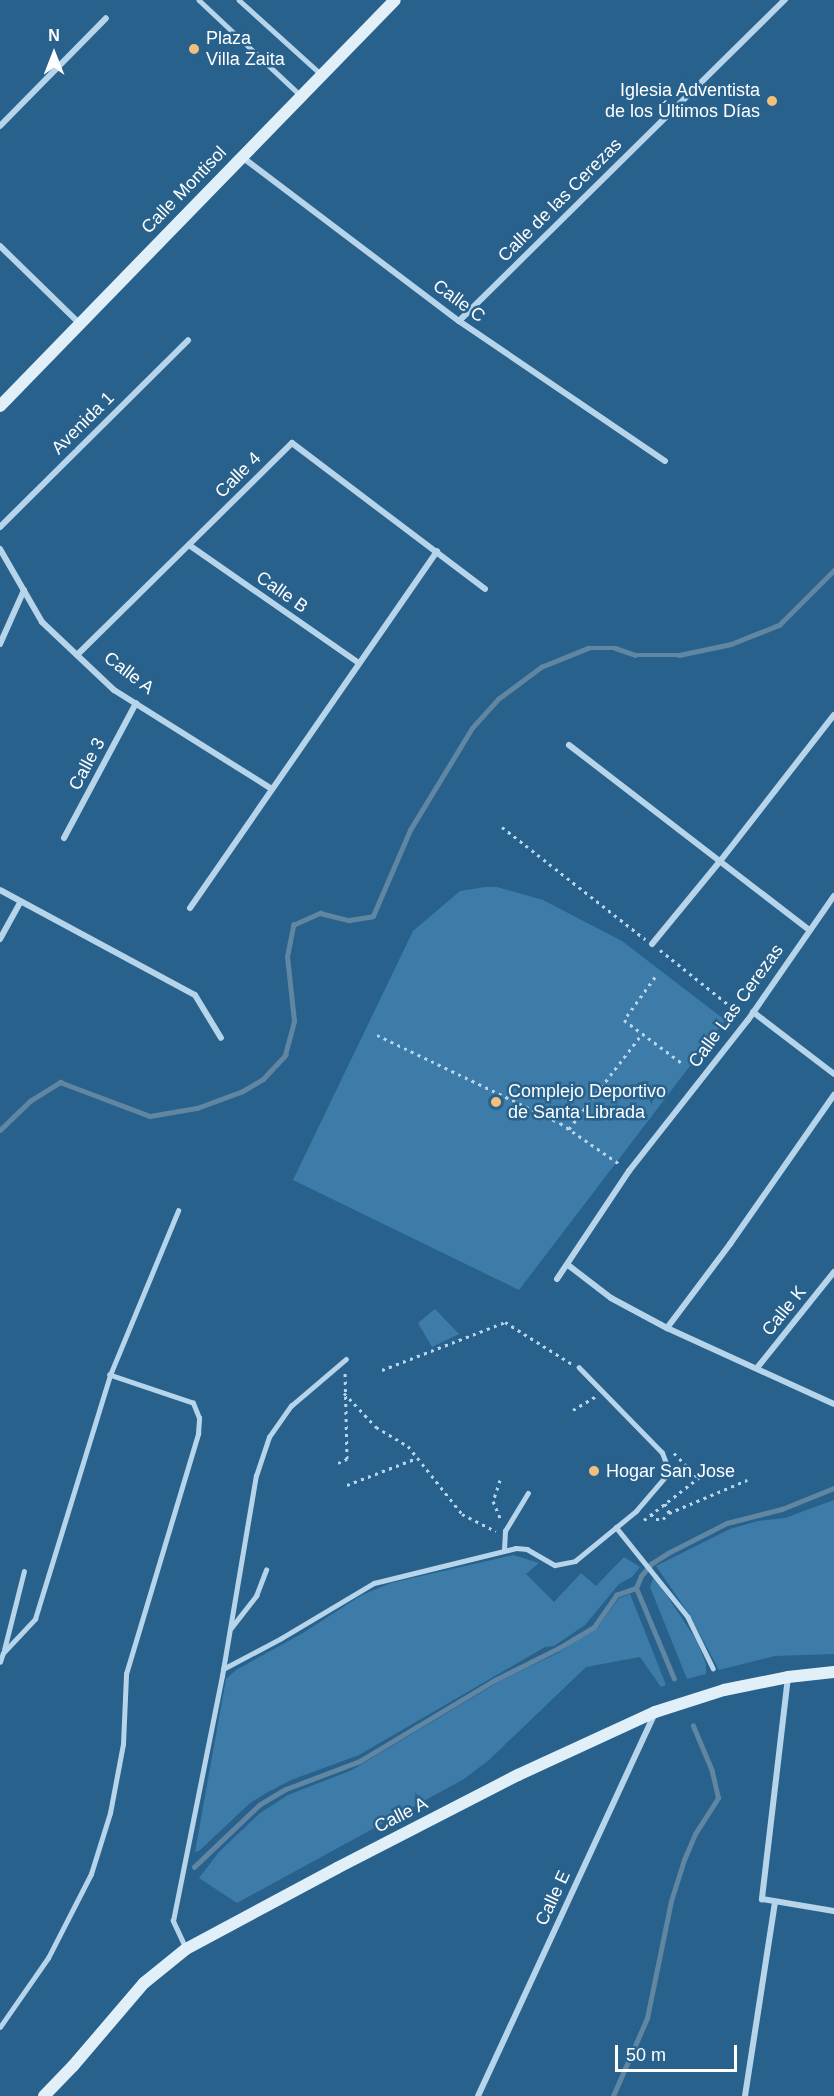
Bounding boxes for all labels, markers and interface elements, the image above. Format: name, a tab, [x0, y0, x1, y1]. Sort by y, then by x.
north arrow	[24, 24, 84, 84]
text: N	[48, 27, 60, 44]
place label: Plaza Villa Zaita	[206, 28, 285, 70]
marker: Plaza Villa Zaita	[187, 42, 201, 56]
place label: Iglesia Adventista de los Últimos Días	[605, 80, 760, 122]
marker: Iglesia Adventista de los Últimos Días	[765, 94, 779, 108]
street label: Calle de las Cerezas	[494, 134, 626, 266]
street label: Calle Montisol	[137, 142, 231, 238]
street label: Calle C	[429, 275, 489, 327]
street label: Avenida 1	[47, 387, 119, 459]
street label: Calle 4	[211, 448, 265, 502]
street label: Calle B	[252, 567, 312, 617]
street label: Calle A	[99, 647, 159, 699]
street label: Calle 3	[64, 734, 110, 794]
street label: Calle Las Cerezas	[684, 940, 788, 1072]
place label: Complejo Deportivo de Santa Librada	[508, 1081, 666, 1124]
marker: Complejo Deportivo de Santa Librada	[489, 1095, 503, 1109]
street label: Calle K	[757, 1282, 811, 1340]
place label: Hogar San Jose	[606, 1460, 735, 1482]
marker: Hogar San Jose	[587, 1464, 601, 1478]
street label: Calle A	[370, 1792, 432, 1838]
street label: Calle E	[531, 1867, 575, 1929]
scale bar	[618, 2033, 740, 2071]
text: 50 m	[626, 2045, 666, 2065]

